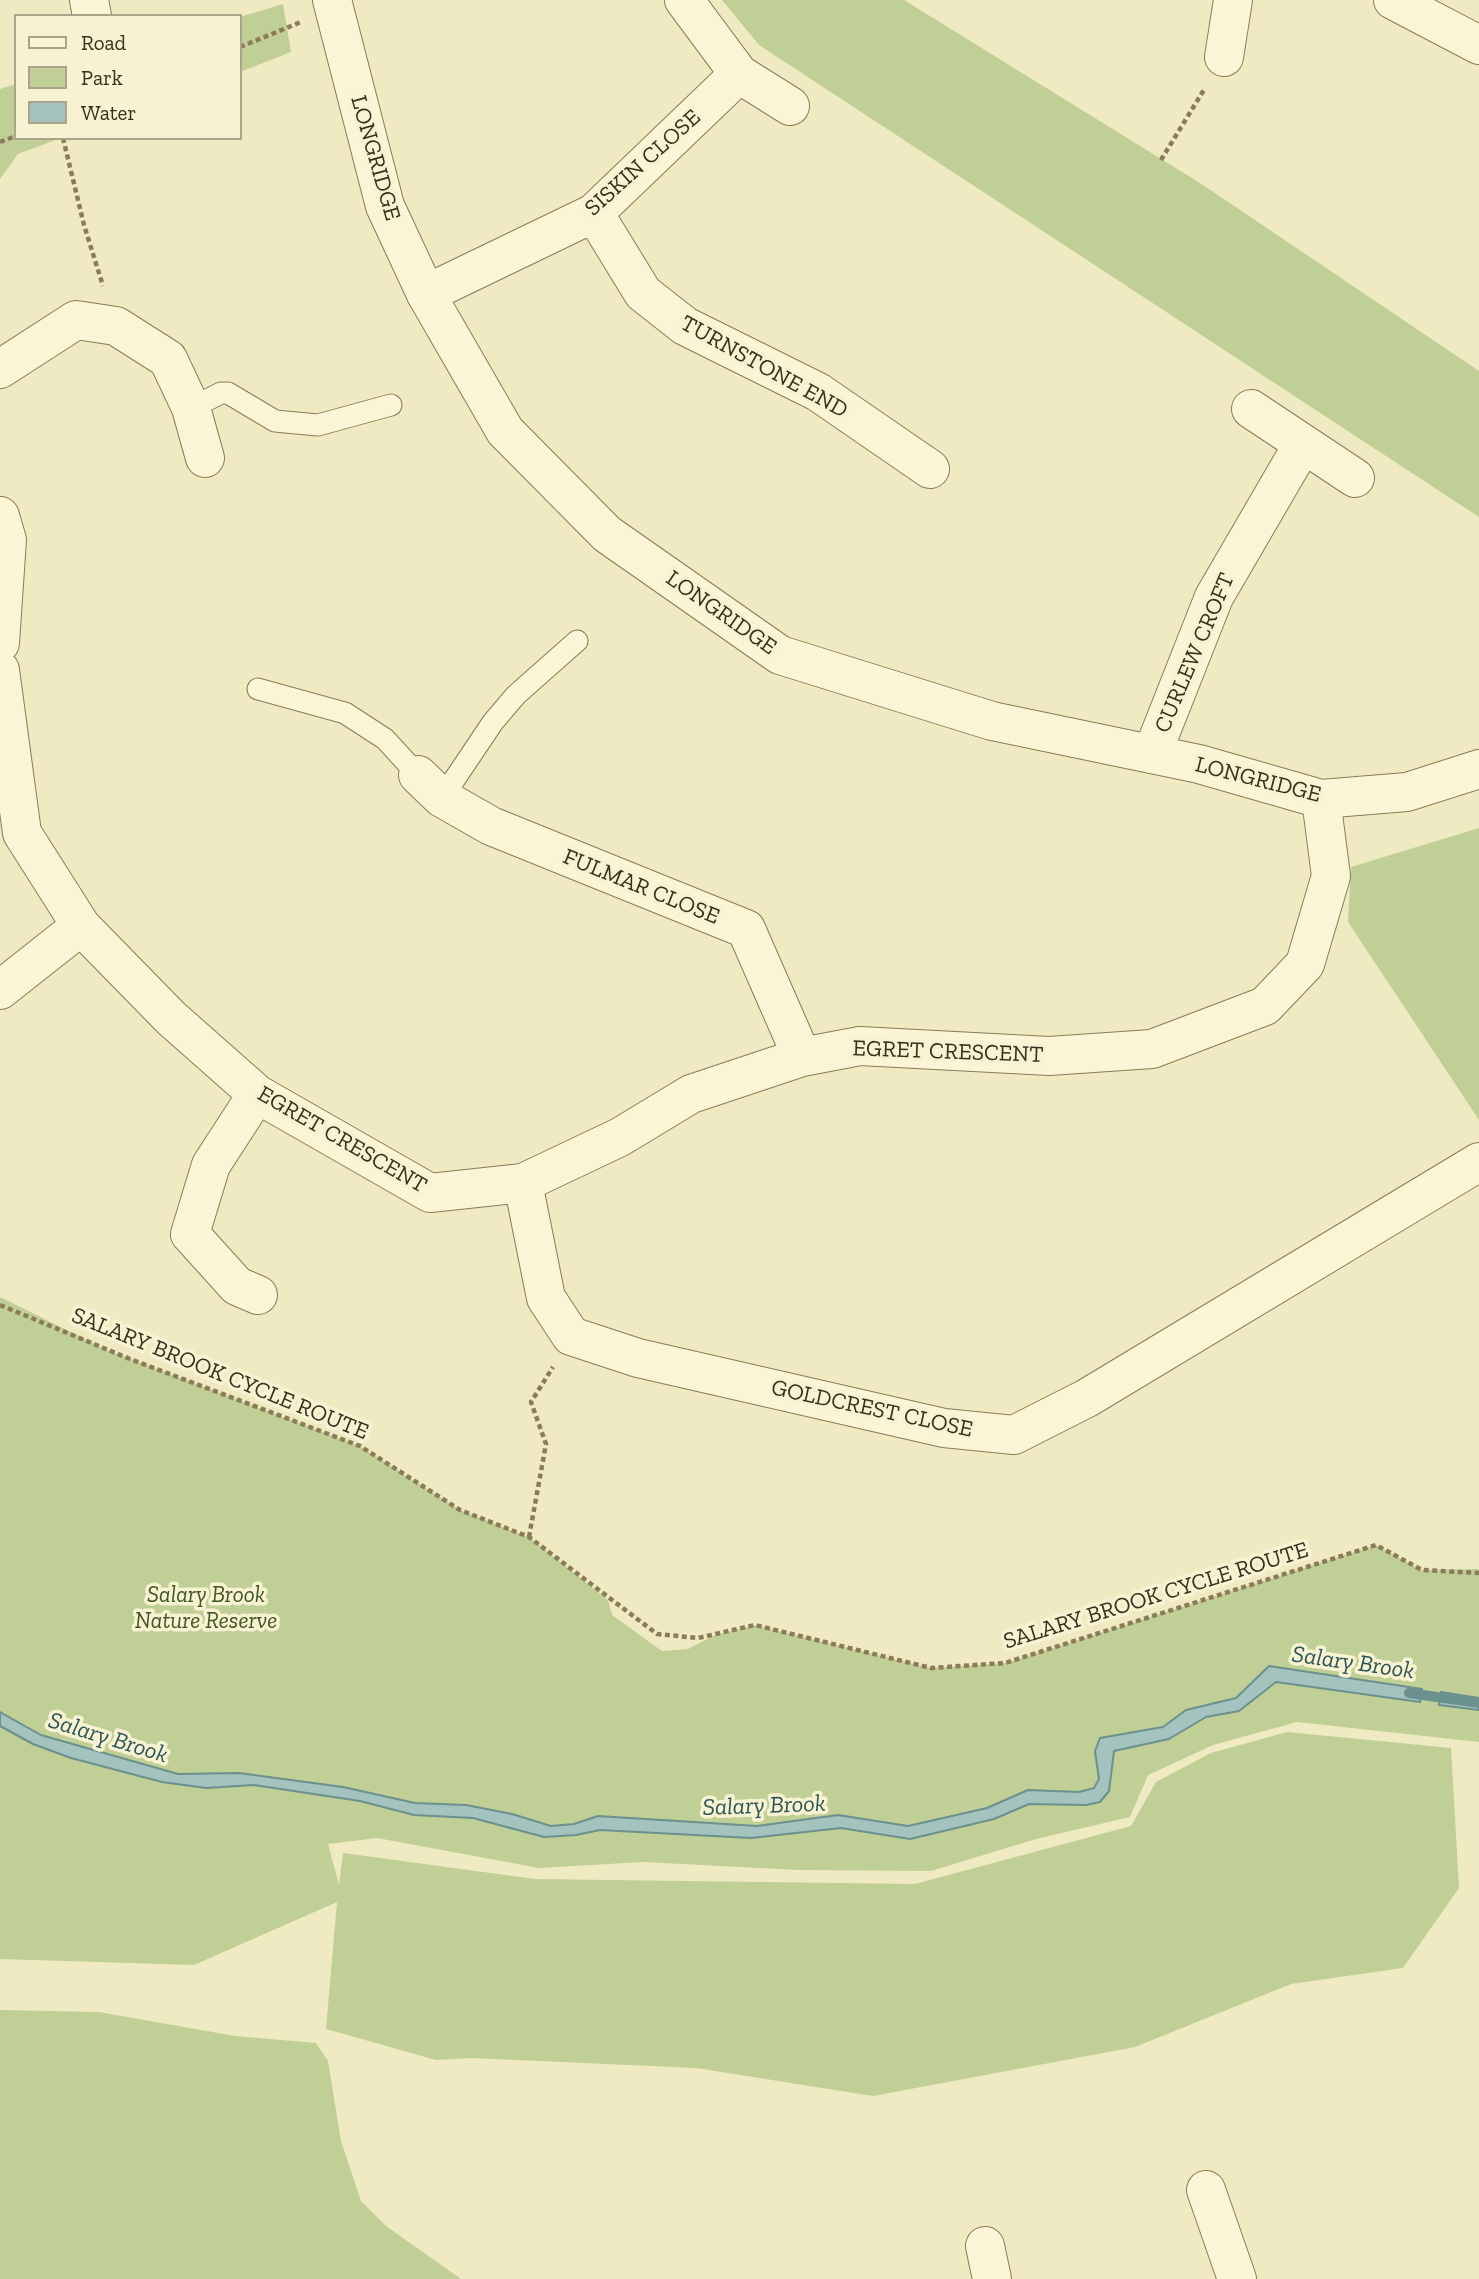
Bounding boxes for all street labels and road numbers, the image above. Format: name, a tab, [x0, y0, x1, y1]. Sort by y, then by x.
street label: LONGRIDGE	[344, 92, 406, 224]
street label: SISKIN CLOSE	[579, 104, 707, 222]
street label: TURNSTONE END	[675, 310, 853, 424]
street label: LONGRIDGE	[660, 565, 782, 661]
street label: CURLEW CROFT	[1149, 569, 1241, 737]
street label: LONGRIDGE	[1192, 751, 1324, 809]
street label: FULMAR CLOSE	[559, 843, 723, 931]
street label: EGRET CRESCENT	[852, 1035, 1044, 1069]
street label: EGRET CRESCENT	[252, 1080, 432, 1200]
street label: SALARY BROOK CYCLE ROUTE	[68, 1302, 372, 1446]
street label: GOLDCREST CLOSE	[769, 1374, 975, 1444]
street label: SALARY BROOK CYCLE ROUTE	[1000, 1536, 1312, 1656]

